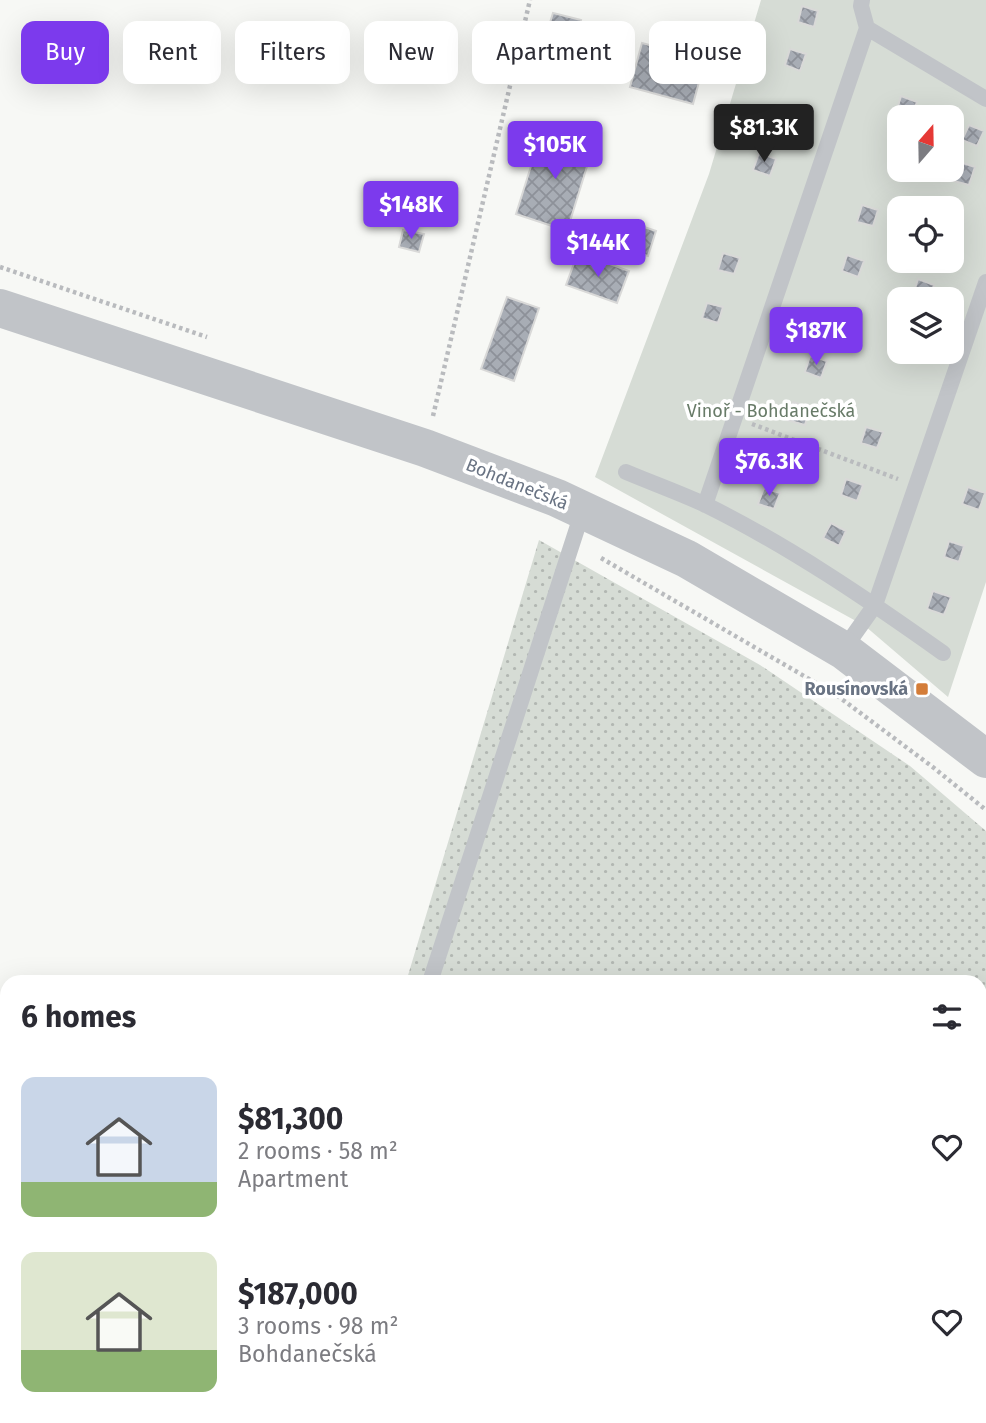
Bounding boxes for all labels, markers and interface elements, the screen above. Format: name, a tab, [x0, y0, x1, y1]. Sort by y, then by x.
chip: Buy	[21, 21, 109, 84]
chip: Rent	[123, 21, 221, 84]
chip: Filters	[235, 21, 350, 84]
chip: New	[364, 21, 458, 84]
chip: Apartment	[472, 21, 635, 84]
chip: House	[649, 21, 766, 84]
pin: $81.3K	[707, 104, 821, 164]
north arrow	[887, 105, 964, 182]
map controls	[887, 105, 964, 364]
text: $81.3K	[730, 113, 798, 141]
pin: $105K	[506, 122, 604, 181]
text: $105K	[524, 130, 586, 158]
pin: $148K	[362, 182, 460, 241]
text: $148K	[379, 190, 443, 218]
button: locate	[887, 196, 964, 273]
pin: $144K	[549, 219, 647, 279]
text: $144K	[566, 228, 630, 256]
button: layers	[887, 287, 964, 364]
pin: $187K	[767, 308, 865, 367]
text: $187K	[786, 316, 846, 344]
park label: Vinoř - Bohdanečská	[687, 400, 855, 422]
pin: $76.3K	[712, 438, 826, 498]
text: $76.3K	[735, 447, 803, 475]
street label: Bohdanečská	[462, 453, 572, 515]
place label: Rousínovská	[805, 678, 908, 700]
marker: Rousínovská	[914, 681, 930, 697]
icon: filters	[928, 998, 966, 1036]
text: 6 homes	[21, 999, 136, 1035]
text: $81,300	[238, 1101, 343, 1137]
icon: home	[77, 1105, 161, 1189]
icon: heart	[928, 1128, 966, 1166]
text: 2 rooms · 58 m²	[238, 1137, 398, 1165]
text: Apartment	[238, 1165, 348, 1193]
text: $187,000	[238, 1276, 358, 1312]
icon: home	[77, 1280, 161, 1364]
icon: heart	[928, 1303, 966, 1341]
text: 3 rooms · 98 m²	[238, 1312, 398, 1340]
text: Bohdanečská	[238, 1340, 377, 1368]

